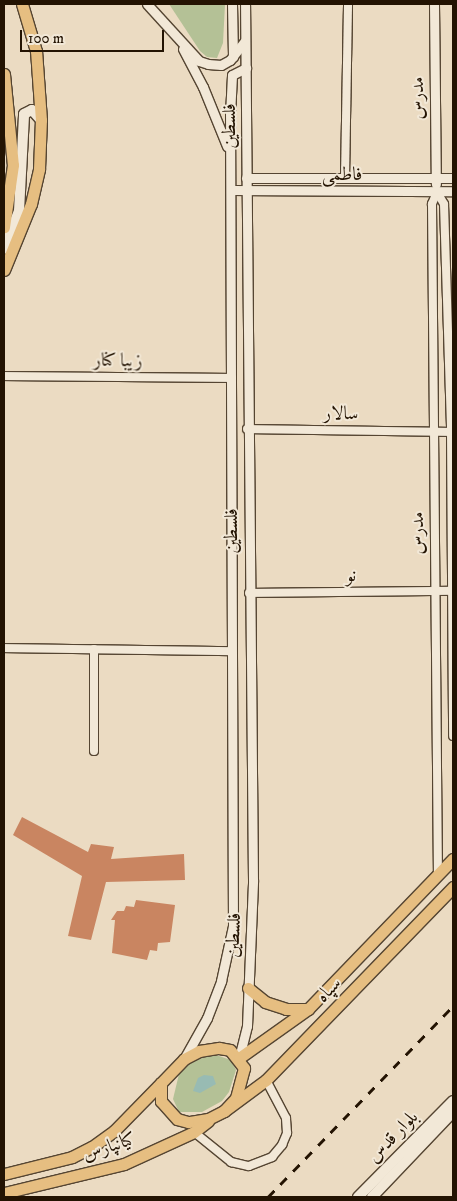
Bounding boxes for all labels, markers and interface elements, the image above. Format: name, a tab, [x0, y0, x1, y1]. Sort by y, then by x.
scale bar	[22, 20, 166, 52]
text: 100 m	[28, 29, 64, 48]
street label: مدرس	[407, 77, 429, 119]
street label: فلسطین	[219, 103, 241, 149]
street label: فاطمی	[322, 164, 362, 186]
street label: زیبا کنار	[93, 349, 143, 373]
street label: سالار	[323, 402, 359, 426]
street label: فلسطین	[221, 508, 243, 554]
street label: مدرس	[407, 512, 429, 554]
street label: نو	[346, 565, 356, 587]
street label: فلسطین	[221, 912, 247, 958]
street label: سپاه	[311, 972, 347, 1008]
street label: بلوار قدس	[363, 1106, 423, 1168]
street label: کیانپارس	[80, 1128, 138, 1166]

